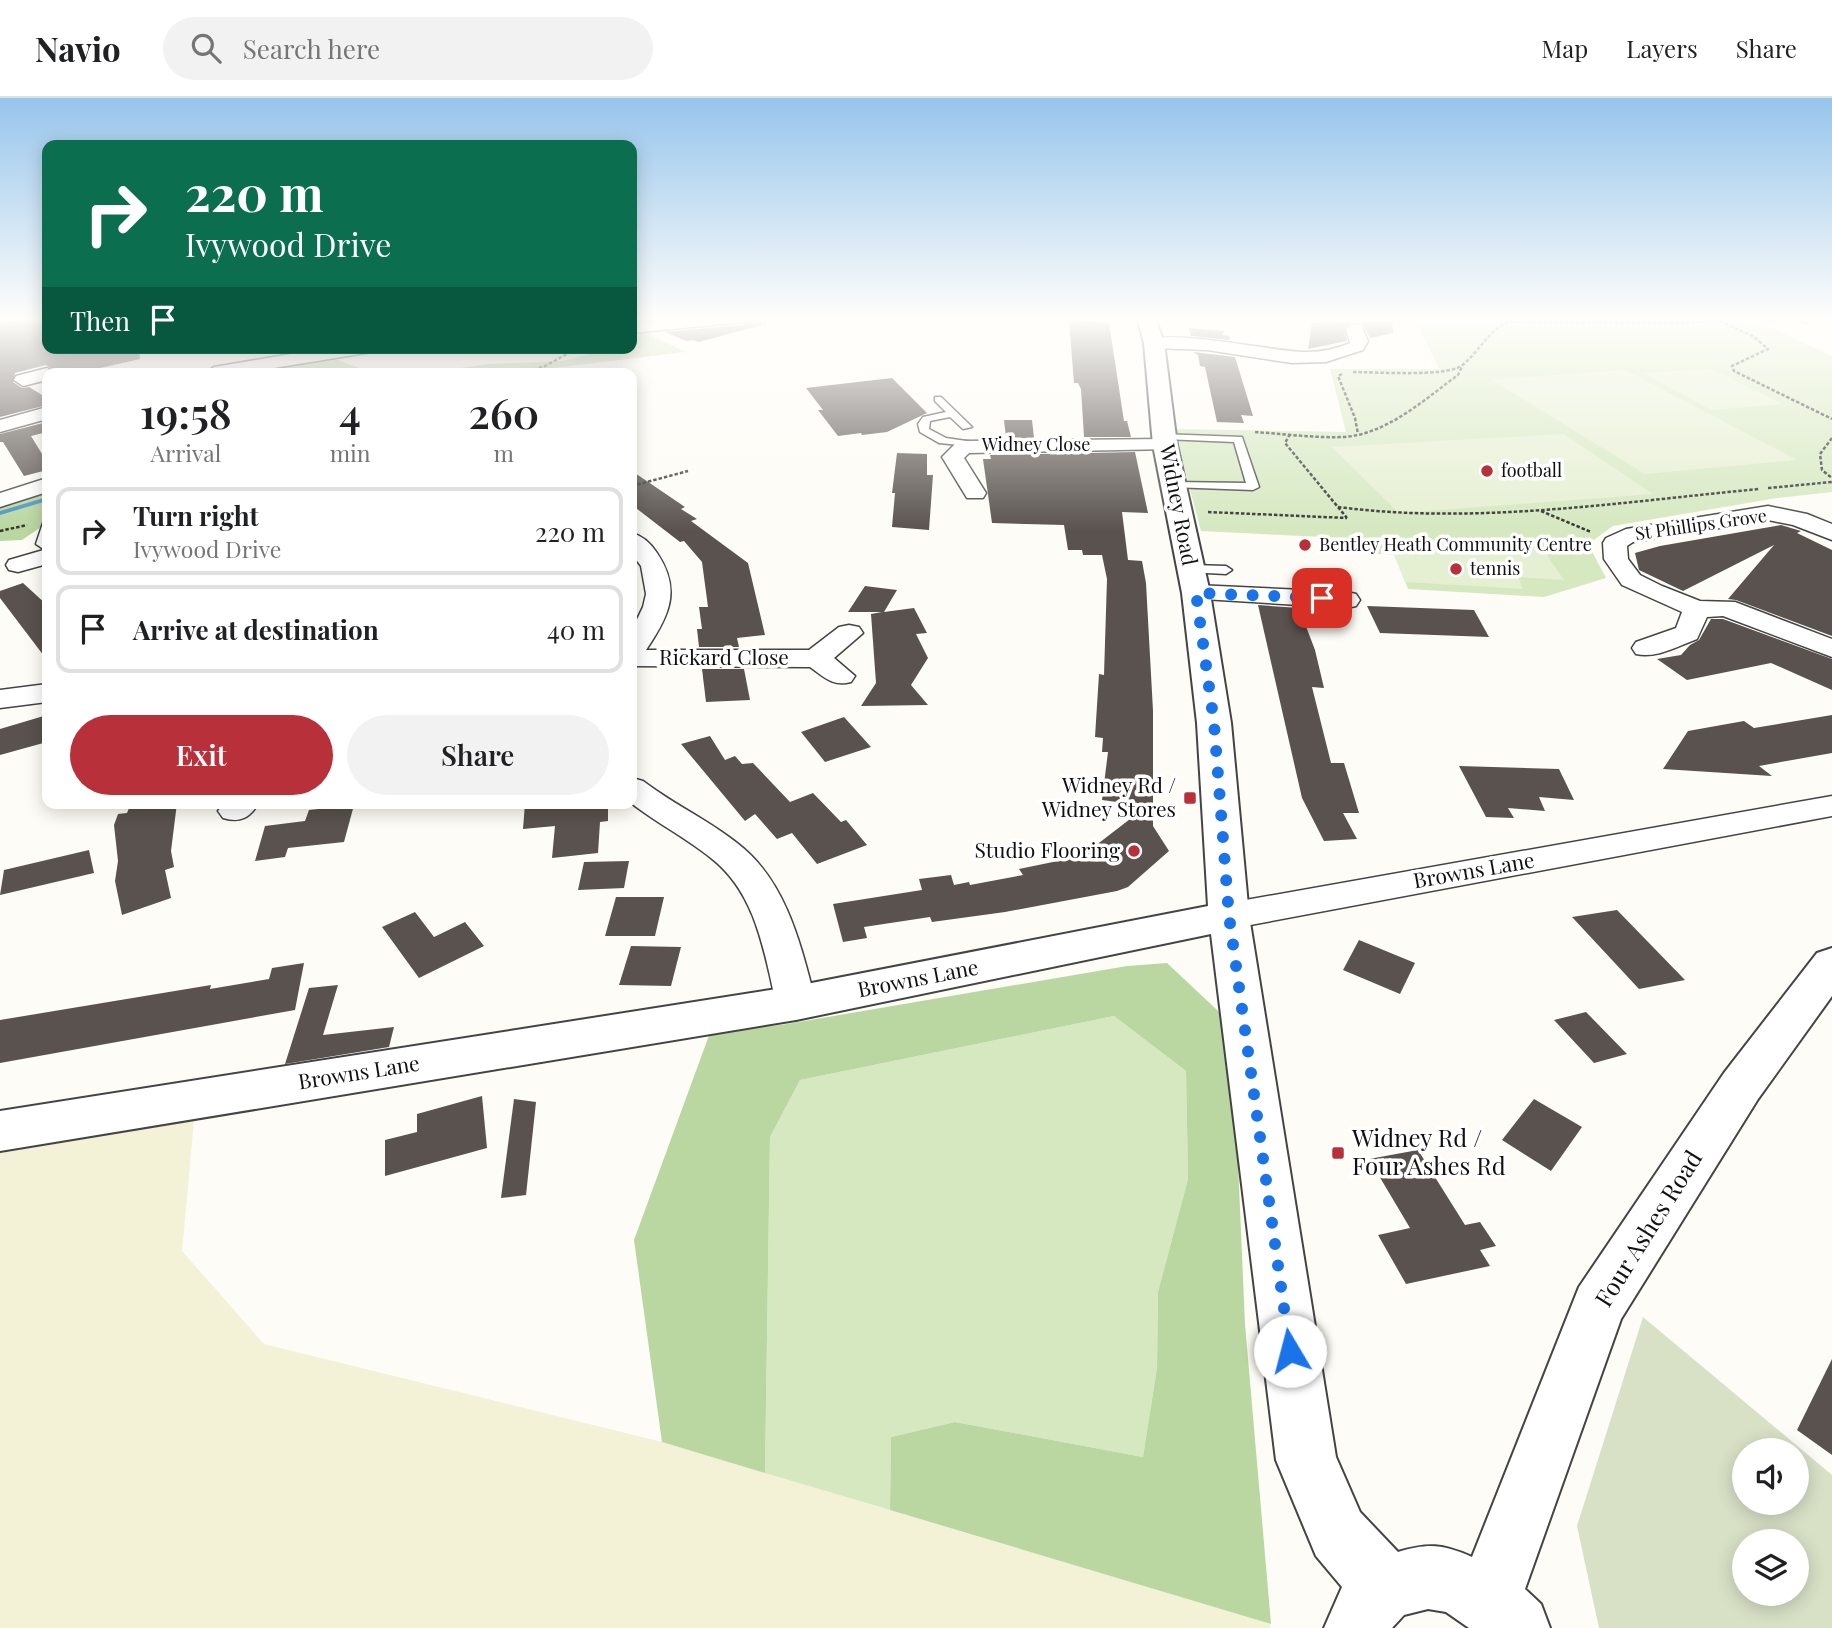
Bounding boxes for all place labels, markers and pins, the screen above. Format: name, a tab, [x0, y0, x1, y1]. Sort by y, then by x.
place label: football	[1501, 458, 1562, 482]
marker: football	[1479, 463, 1495, 479]
place label: Bentley Heath Community Centre	[1319, 532, 1592, 556]
marker: Bentley Heath Community Centre	[1297, 537, 1313, 553]
place label: tennis	[1470, 556, 1520, 580]
marker: tennis	[1448, 561, 1464, 577]
pin	[1292, 568, 1352, 628]
place label: Widney Rd / Widney Stores	[1041, 770, 1176, 822]
marker: Widney Rd / Widney Stores	[1182, 790, 1198, 806]
place label: Studio Flooring	[974, 835, 1120, 863]
marker: Studio Flooring	[1126, 843, 1142, 859]
place label: Widney Rd / Four Ashes Rd	[1351, 1121, 1506, 1181]
marker: Widney Rd / Four Ashes Rd	[1330, 1145, 1346, 1161]

